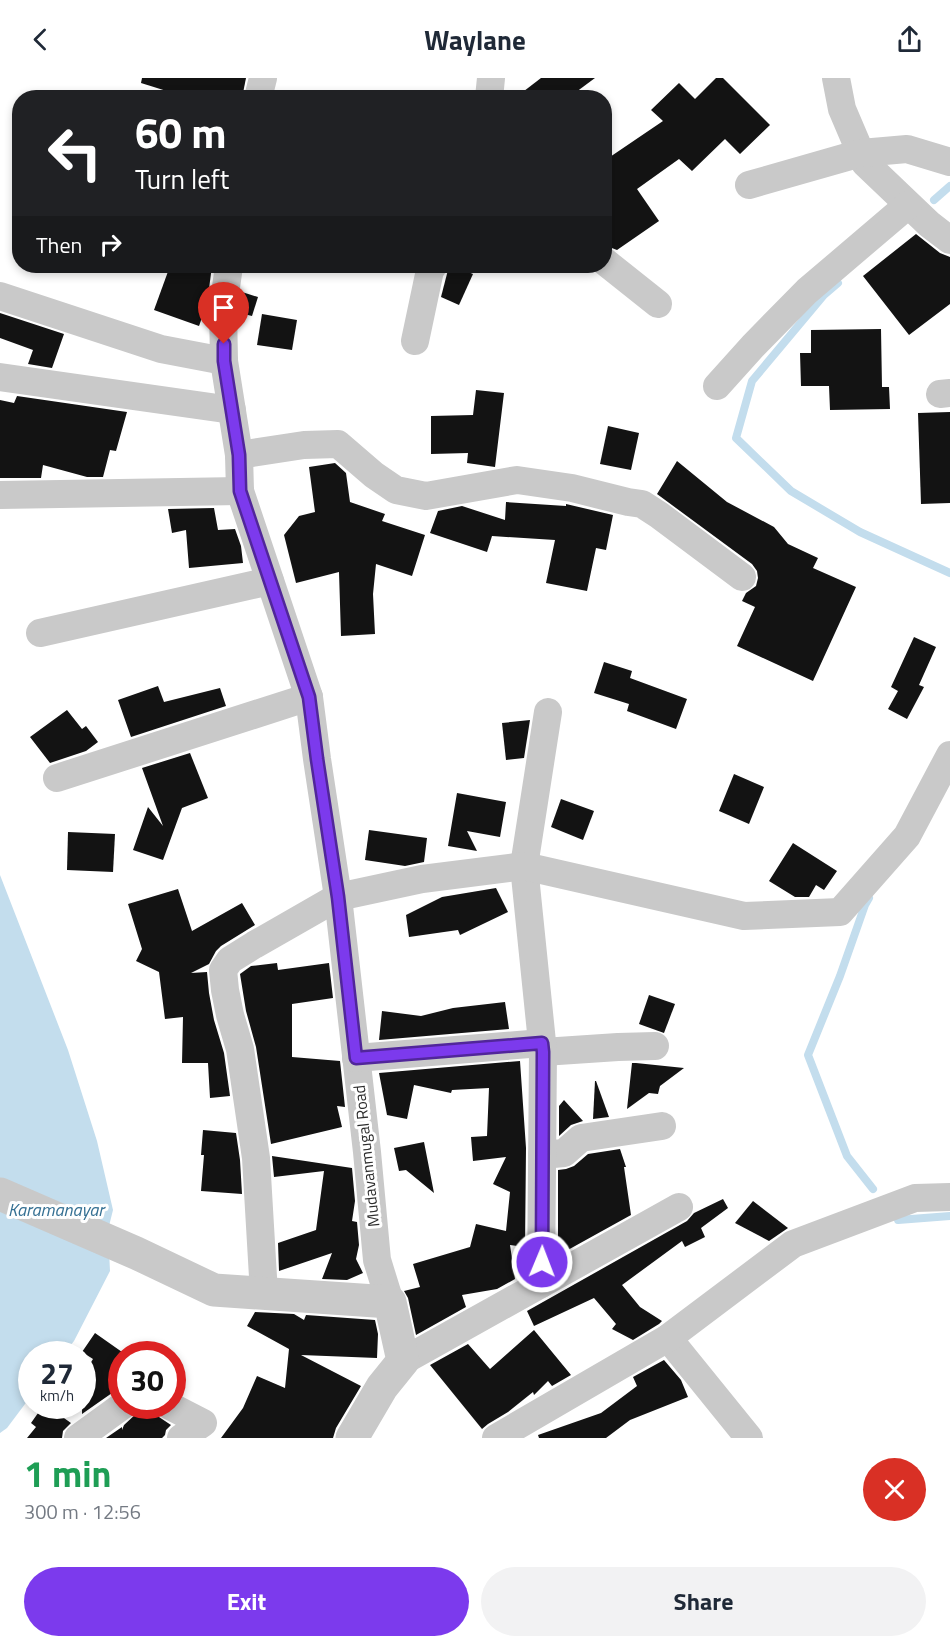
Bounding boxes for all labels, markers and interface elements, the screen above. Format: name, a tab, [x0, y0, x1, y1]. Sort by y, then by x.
text: Waylane	[424, 19, 526, 60]
icon: back	[24, 23, 57, 56]
icon: share	[893, 23, 926, 56]
text: 60 m	[135, 100, 227, 164]
icon: left	[36, 114, 114, 192]
text: Turn left	[135, 158, 229, 199]
text: Then	[36, 228, 82, 262]
icon: right	[94, 228, 127, 261]
pin	[198, 282, 249, 344]
icon: arrive	[207, 291, 240, 324]
street label: Mudavanmugal Road	[347, 1084, 385, 1228]
water label: Karamanayar	[8, 1196, 106, 1223]
position arrow	[510, 1230, 574, 1294]
speed limit sign: 30	[108, 1341, 186, 1419]
text: 27	[40, 1350, 74, 1396]
text: km/h	[40, 1384, 74, 1407]
text: 1 min	[24, 1446, 111, 1501]
button: close	[863, 1458, 926, 1521]
text: 300 m · 12:56	[24, 1496, 141, 1527]
button: Exit	[24, 1567, 469, 1636]
button: Share	[481, 1567, 926, 1636]

